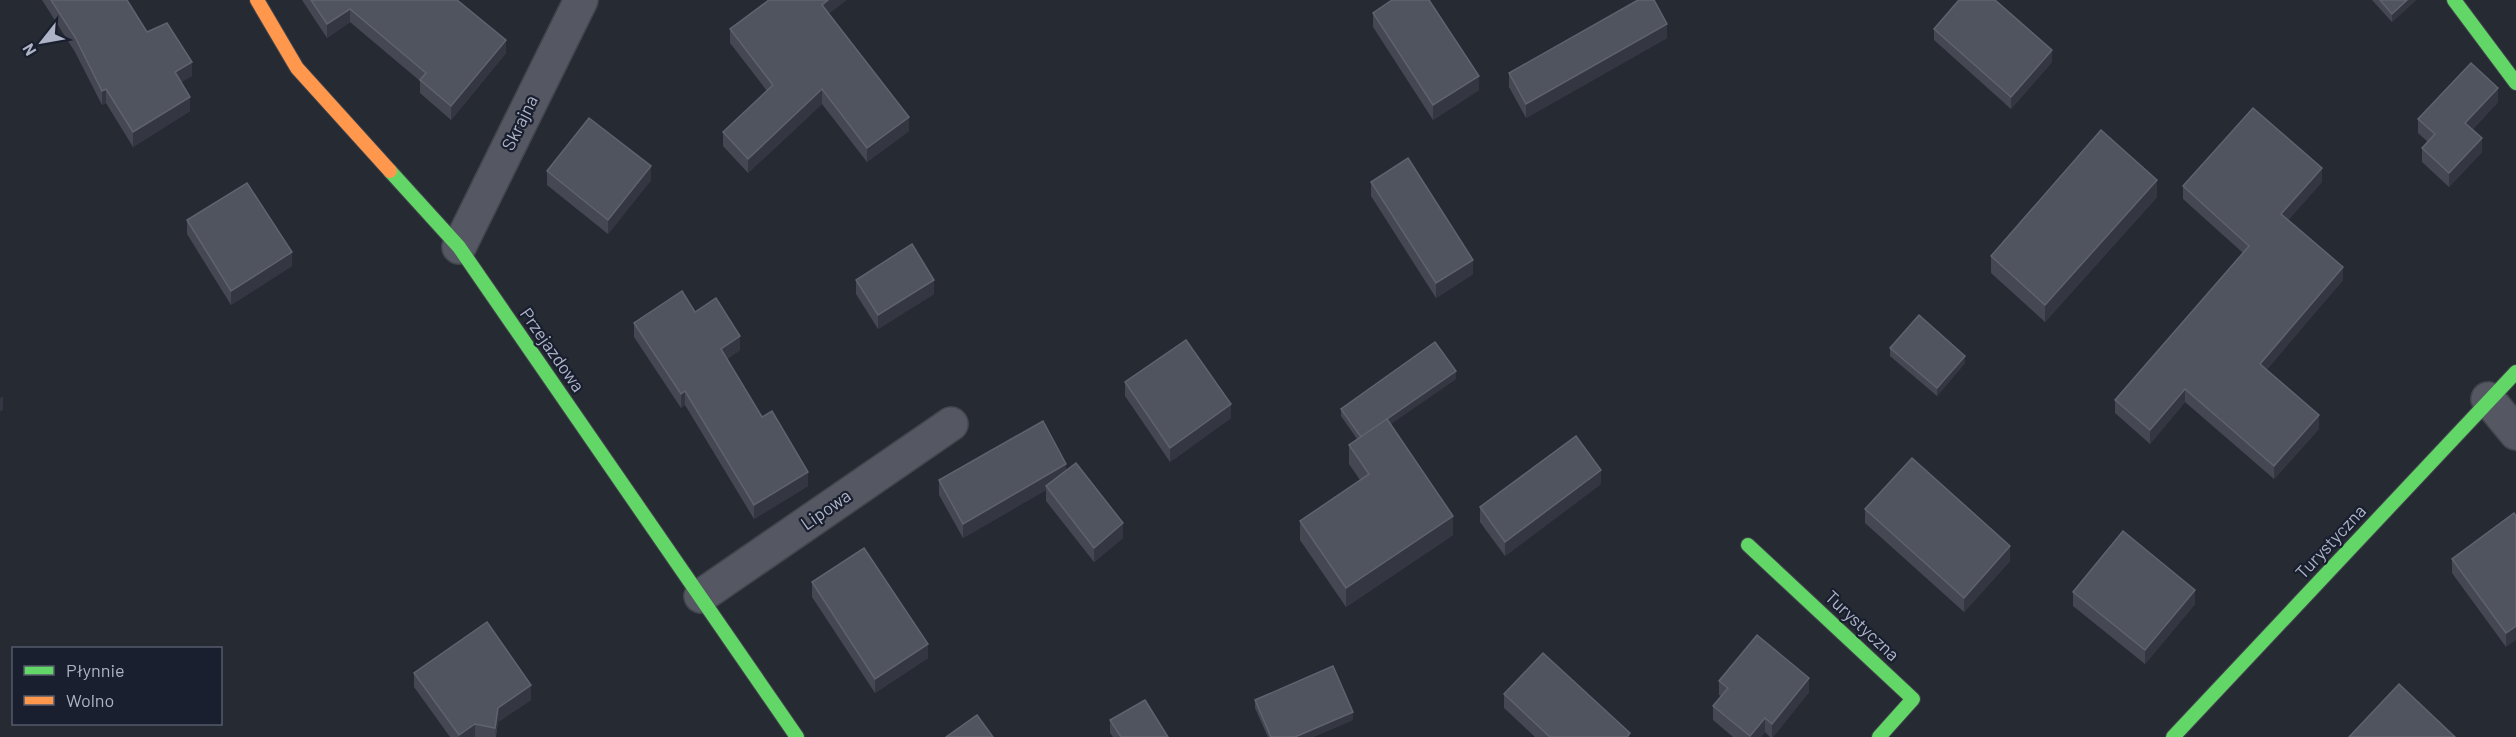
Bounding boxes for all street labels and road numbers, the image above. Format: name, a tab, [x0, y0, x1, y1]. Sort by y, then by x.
street label: Skrajna	[496, 91, 542, 154]
street label: Przejazdowa	[516, 303, 590, 396]
street label: Lipowa	[796, 484, 855, 534]
street label: Turystyczna	[2290, 500, 2370, 583]
street label: Turystyczna	[1821, 585, 1904, 665]

